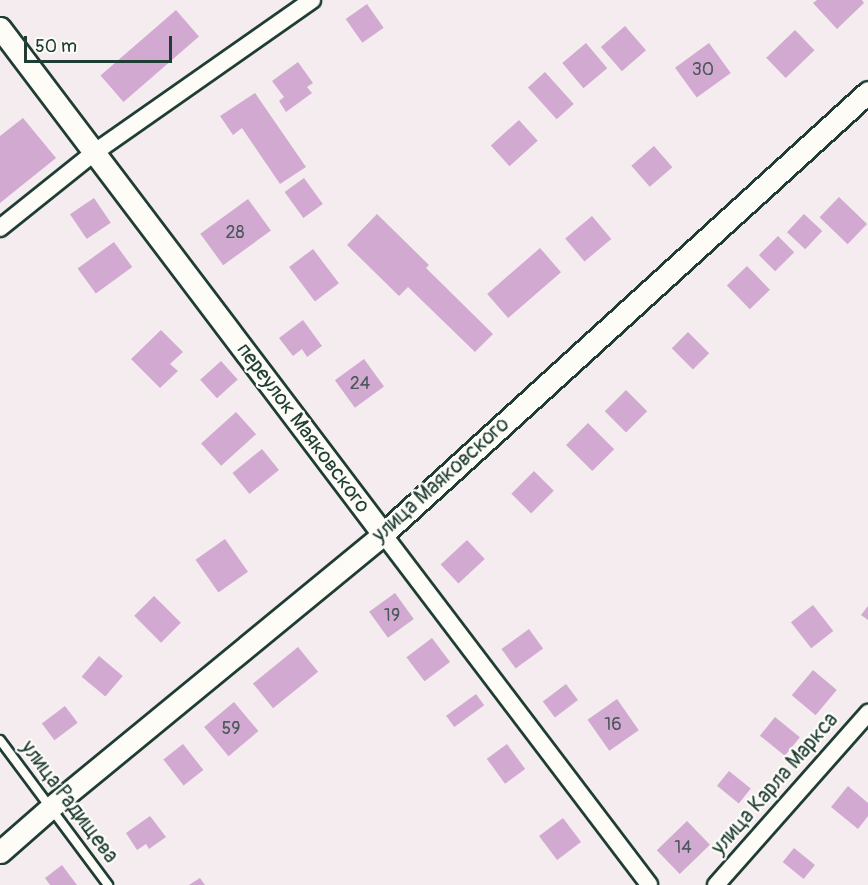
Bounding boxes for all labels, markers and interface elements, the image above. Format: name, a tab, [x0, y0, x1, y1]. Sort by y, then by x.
scale bar	[27, 24, 176, 62]
text: 50 m	[35, 35, 77, 58]
house number: 30	[692, 59, 714, 81]
house number: 28	[225, 222, 245, 244]
street label: переулок Маяковского	[231, 338, 375, 518]
house number: 24	[350, 373, 370, 395]
street label: улица Маяковского	[367, 412, 515, 548]
house number: 19	[384, 605, 400, 627]
street label: улица Карла Маркса	[706, 708, 844, 860]
house number: 16	[604, 714, 622, 736]
house number: 59	[221, 718, 241, 740]
street label: улица Радищева	[15, 736, 123, 868]
house number: 14	[674, 837, 692, 859]

